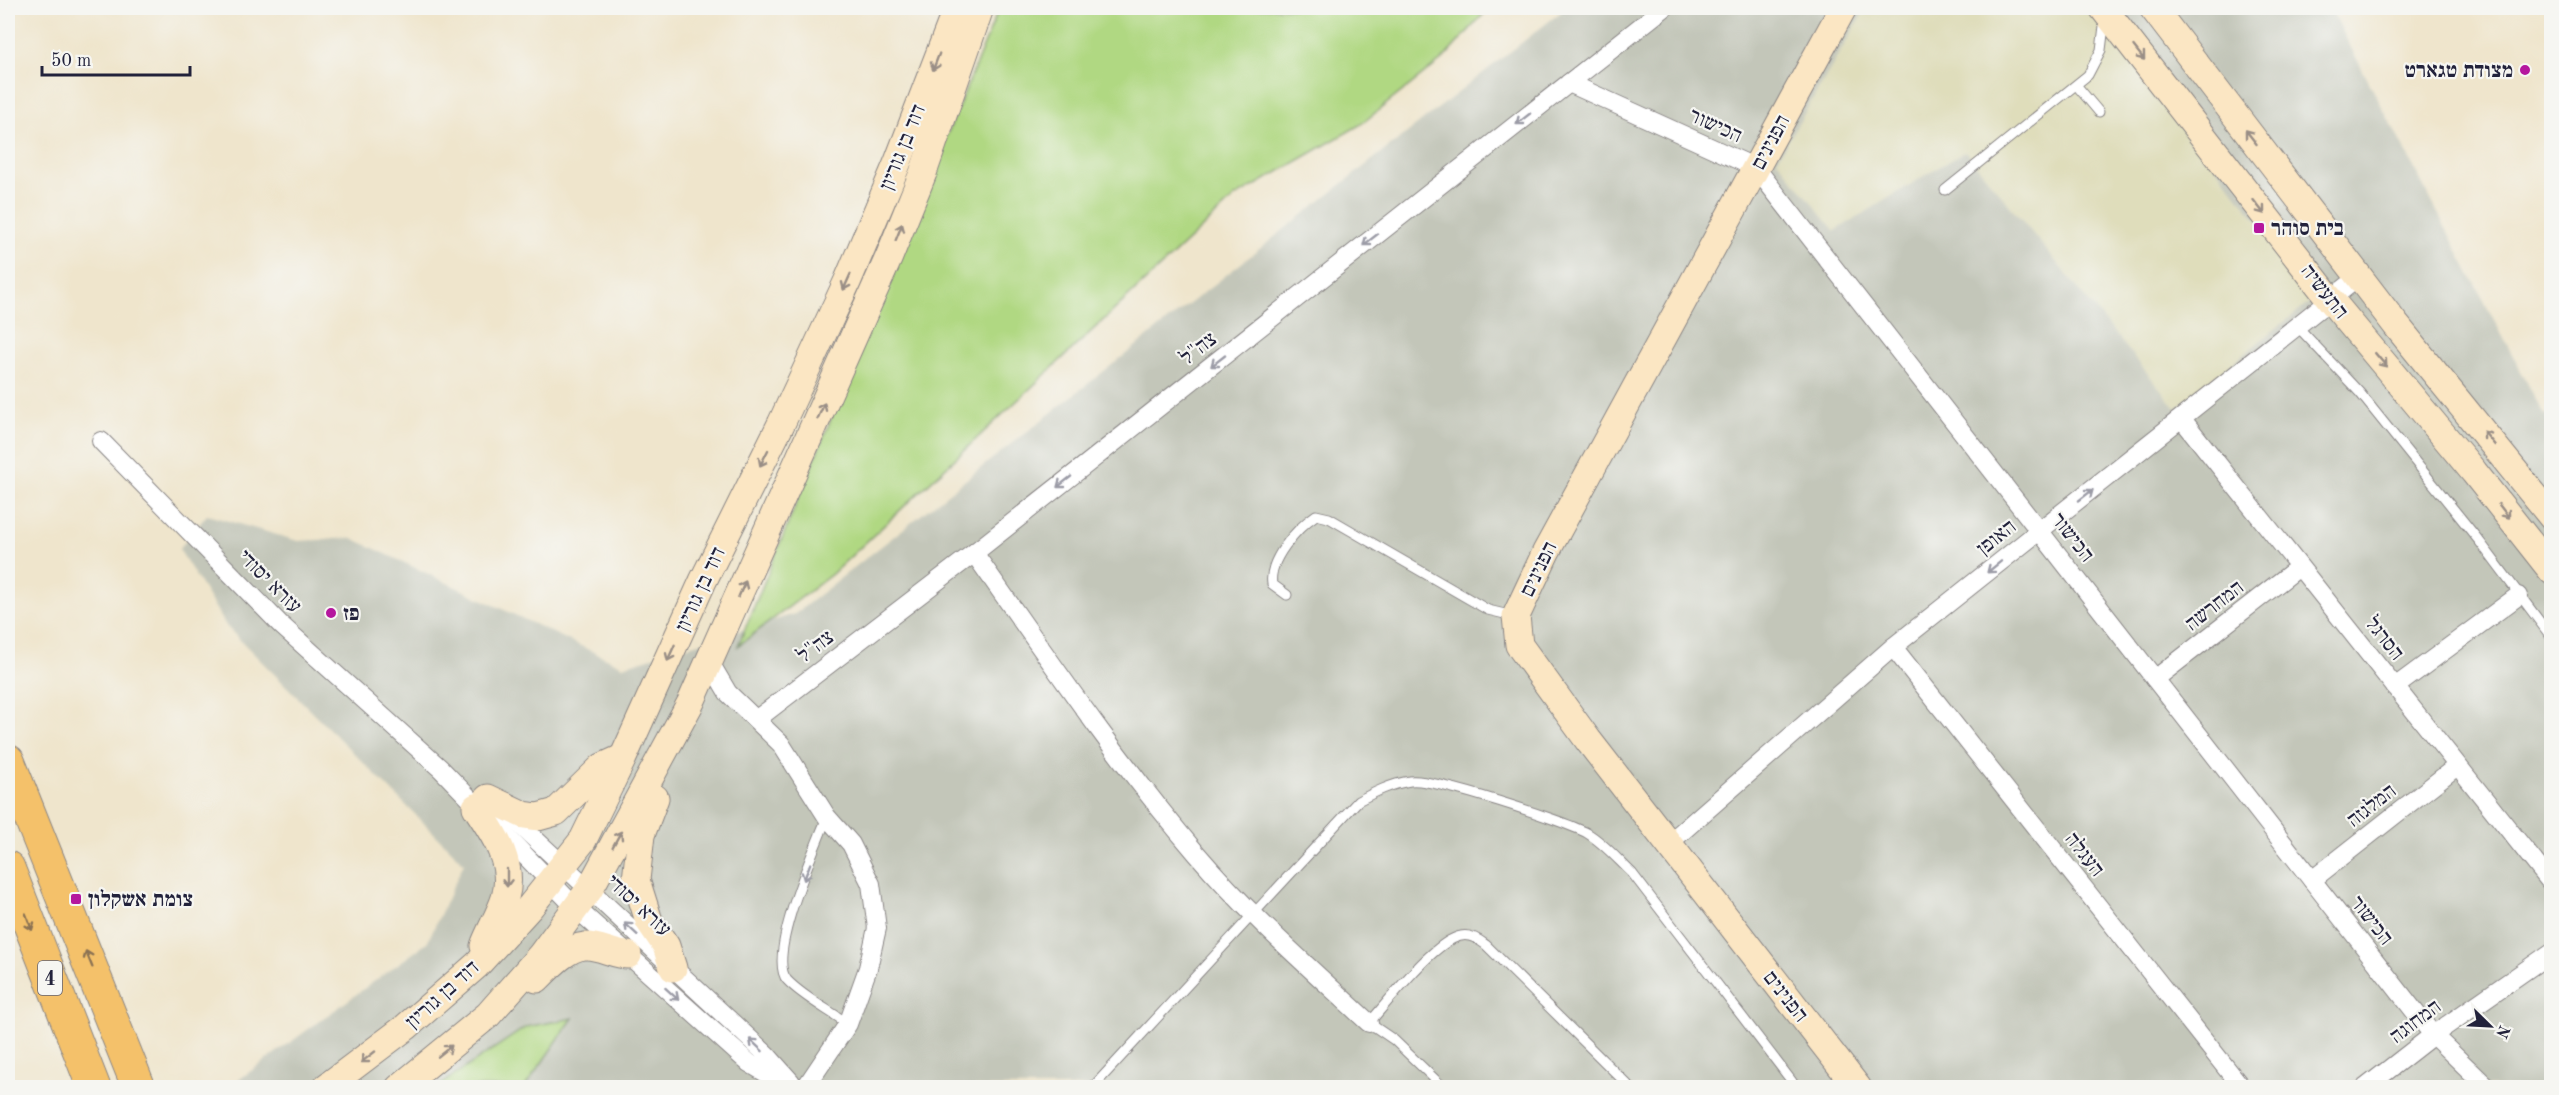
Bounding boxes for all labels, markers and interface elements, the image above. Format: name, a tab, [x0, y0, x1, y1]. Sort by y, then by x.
scale bar	[42, 39, 190, 77]
one-way arrow	[2133, 45, 2146, 61]
text: 50 m	[51, 52, 91, 70]
one-way arrow	[929, 52, 940, 71]
place label: מצודת טגארט	[2405, 61, 2513, 82]
marker: מצודת טגארט	[2518, 63, 2532, 77]
street label: דוד בן גוריון	[877, 102, 930, 193]
street label: הכישור	[1686, 105, 1745, 147]
one-way arrow	[1516, 112, 1532, 125]
street label: הפנינים	[1748, 112, 1794, 173]
one-way arrow	[2245, 130, 2258, 146]
one-way arrow	[2253, 199, 2266, 215]
place label: בית סוהר	[2271, 219, 2344, 240]
marker: בית סוהר	[2252, 221, 2266, 235]
one-way arrow	[894, 224, 905, 242]
one-way arrow	[1363, 233, 1379, 246]
street label: התעשיה	[2296, 261, 2351, 323]
one-way arrow	[841, 272, 852, 291]
street label: צה"ל	[1176, 328, 1221, 370]
one-way arrow	[2374, 352, 2387, 368]
one-way arrow	[1210, 354, 1226, 367]
one-way arrow	[816, 403, 828, 421]
one-way arrow	[2483, 430, 2496, 446]
one-way arrow	[758, 449, 770, 467]
one-way arrow	[1057, 475, 1073, 488]
one-way arrow	[2077, 488, 2093, 501]
one-way arrow	[2498, 502, 2511, 518]
street label: הכישור	[2046, 510, 2097, 566]
street label: האופן	[1973, 516, 2020, 560]
street label: הפנינים	[1517, 539, 1562, 601]
street label: דוד בן גוריון	[673, 544, 730, 635]
street label: עזרא יסודי	[233, 546, 305, 618]
one-way arrow	[1986, 561, 2002, 574]
street label: המחרשה	[2182, 577, 2248, 635]
one-way arrow	[736, 581, 748, 599]
place label: פז	[343, 604, 360, 625]
marker: פז	[324, 606, 338, 620]
street label: הסרגל	[2361, 613, 2408, 665]
street label: צה"ל	[793, 626, 838, 668]
one-way arrow	[664, 644, 675, 662]
street label: המלגזה	[2343, 780, 2401, 832]
street label: העגלה	[2060, 828, 2108, 881]
one-way arrow	[611, 831, 623, 848]
one-way arrow	[800, 862, 811, 881]
one-way arrow	[501, 868, 513, 888]
street label: עזרא יסודי	[602, 871, 674, 941]
place label: צומת אשקלון	[88, 889, 193, 911]
marker: צומת אשקלון	[69, 892, 83, 906]
street label: הכישור	[2345, 893, 2396, 949]
one-way arrow	[24, 913, 35, 931]
one-way arrow	[624, 922, 639, 936]
one-way arrow	[83, 950, 94, 969]
street label: דוד בן גוריון	[402, 957, 484, 1033]
road number: 4	[38, 961, 62, 995]
street label: הפנינים	[1759, 967, 1811, 1026]
one-way arrow	[664, 987, 679, 1001]
street label: המחוגה	[2386, 996, 2445, 1048]
north arrow	[2460, 996, 2520, 1056]
text: N	[2492, 1022, 2512, 1041]
one-way arrow	[749, 1038, 764, 1052]
one-way arrow	[437, 1045, 453, 1058]
one-way arrow	[360, 1050, 376, 1063]

